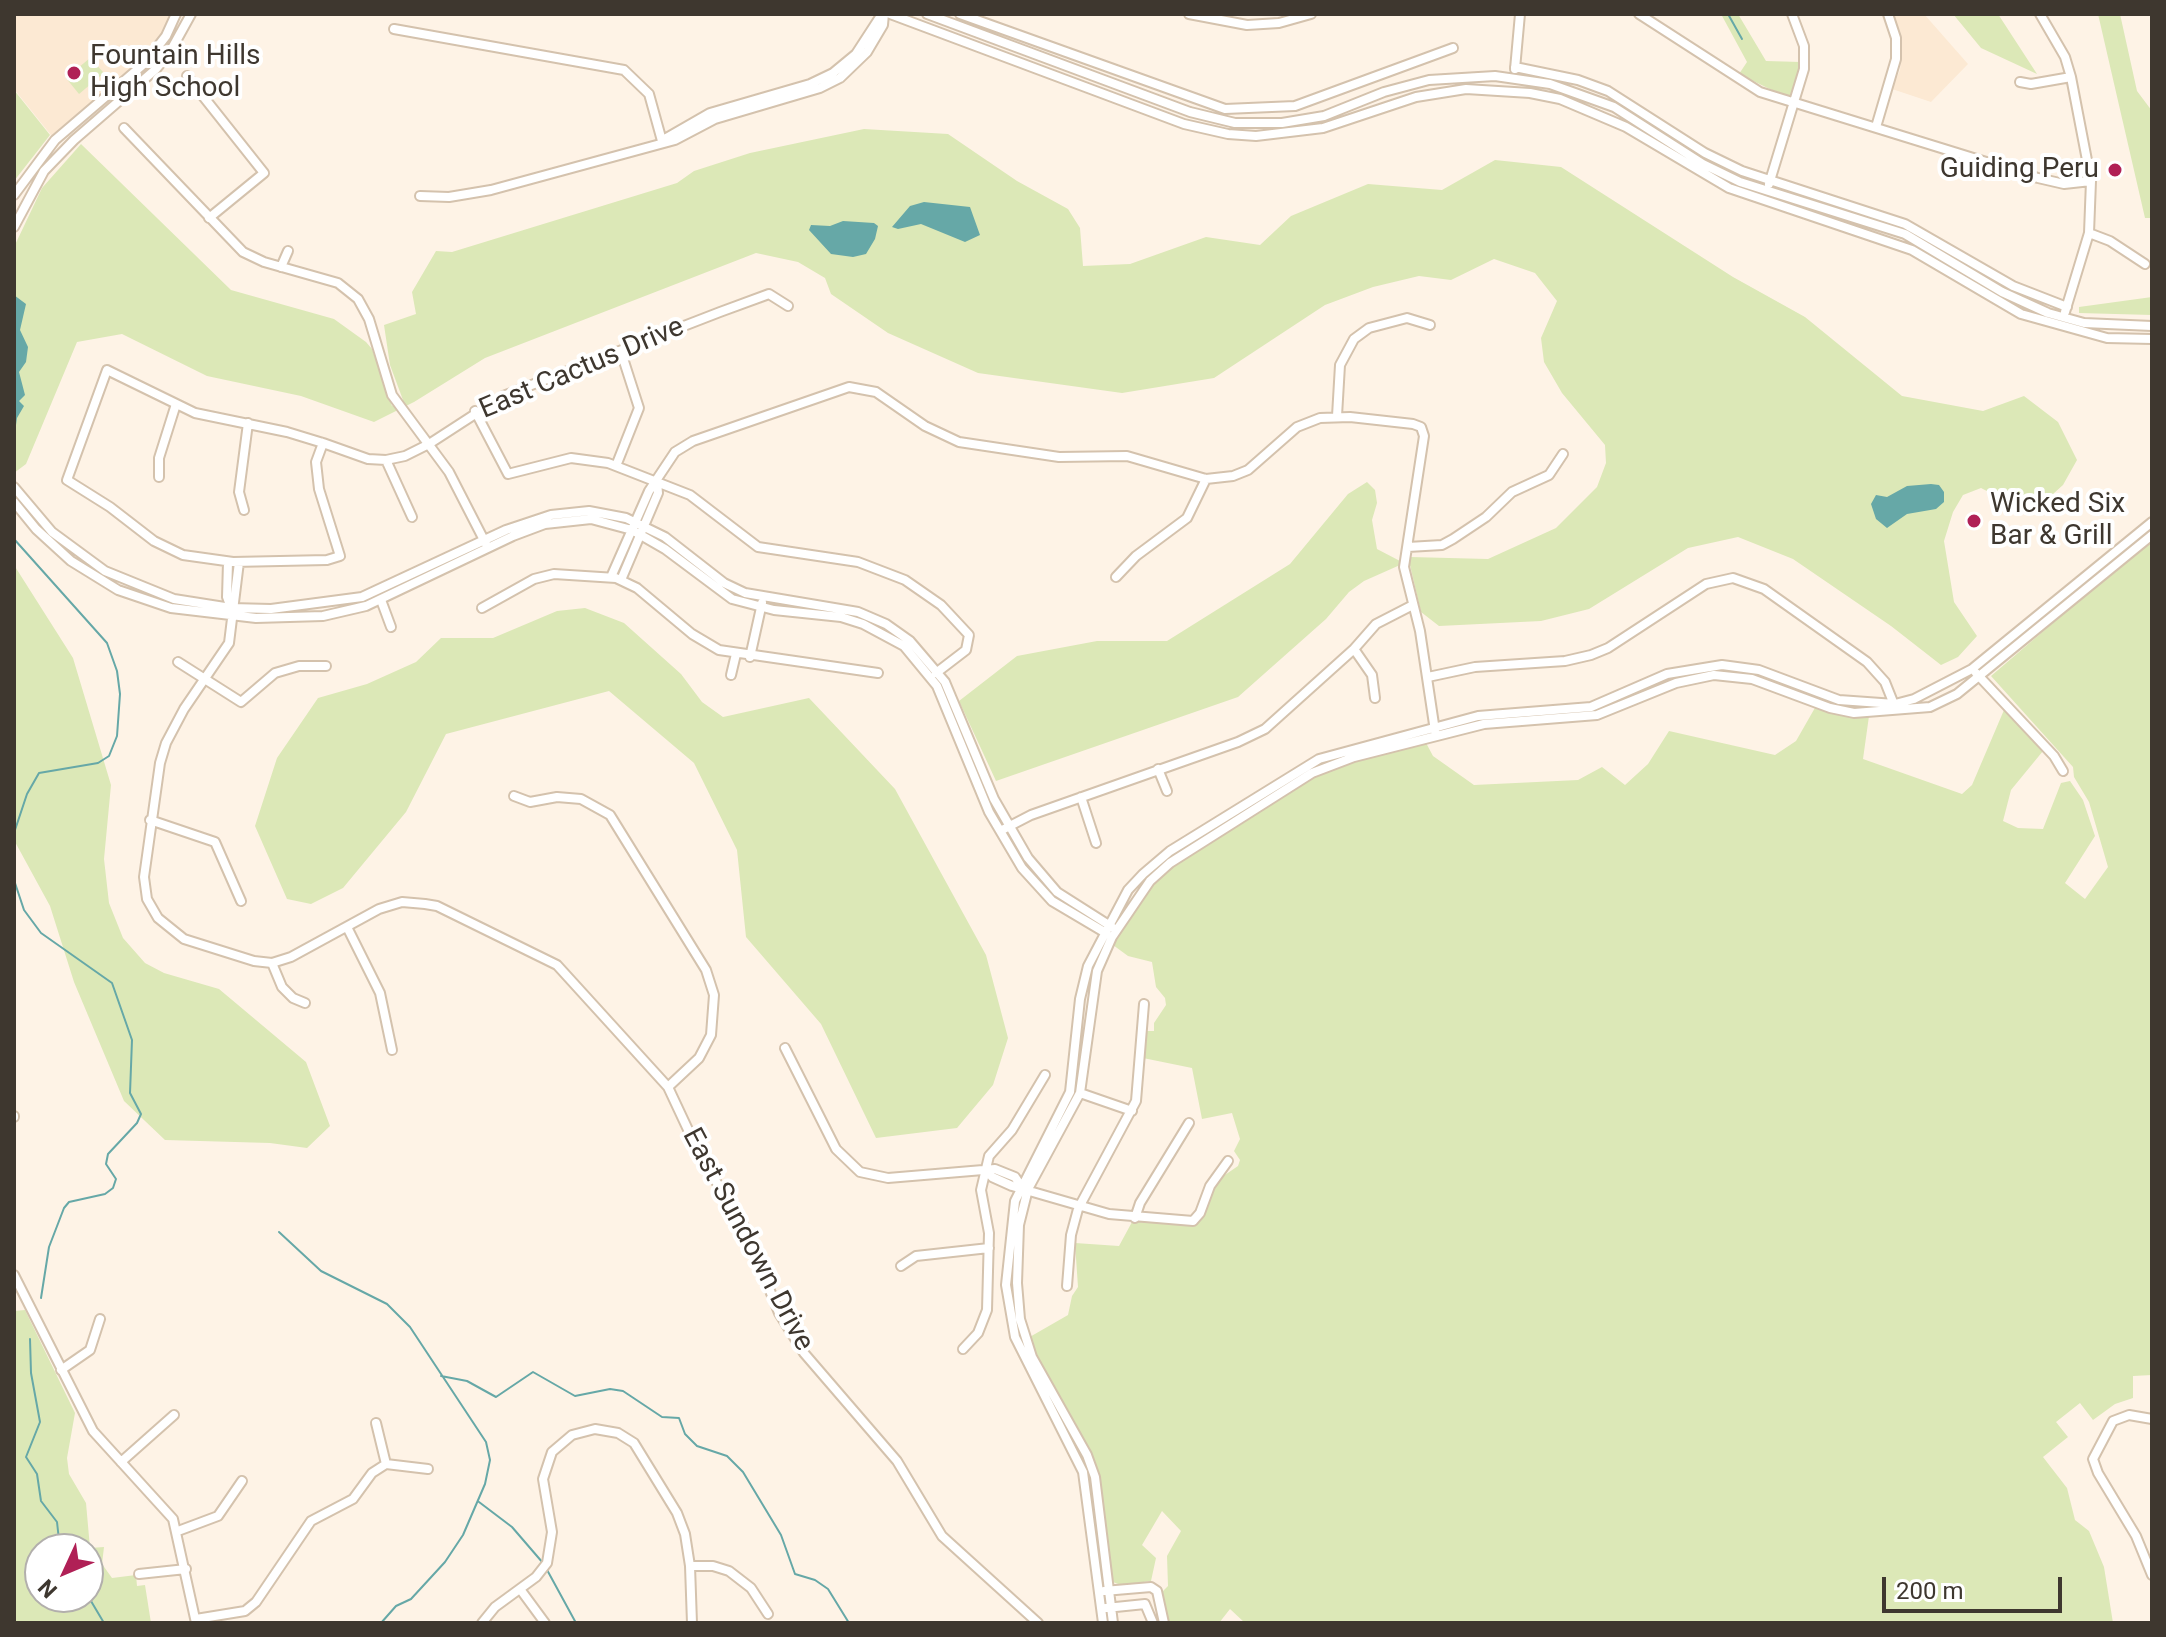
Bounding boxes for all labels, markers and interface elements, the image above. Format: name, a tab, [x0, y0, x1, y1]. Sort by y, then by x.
place label: Fountain Hills High School	[90, 40, 261, 106]
marker: Fountain Hills High School	[65, 64, 83, 82]
place label: Guiding Peru	[1940, 153, 2099, 187]
marker: Guiding Peru	[2106, 161, 2124, 179]
street label: East Cactus Drive	[475, 311, 689, 427]
place label: Wicked Six Bar & Grill	[1990, 488, 2125, 554]
marker: Wicked Six Bar & Grill	[1965, 512, 1983, 530]
street label: East Sundown Drive	[674, 1123, 820, 1357]
north arrow	[24, 1533, 104, 1613]
scale bar	[1886, 1561, 2066, 1611]
text: N	[33, 1574, 62, 1603]
text: 200 m	[1896, 1577, 1963, 1605]

